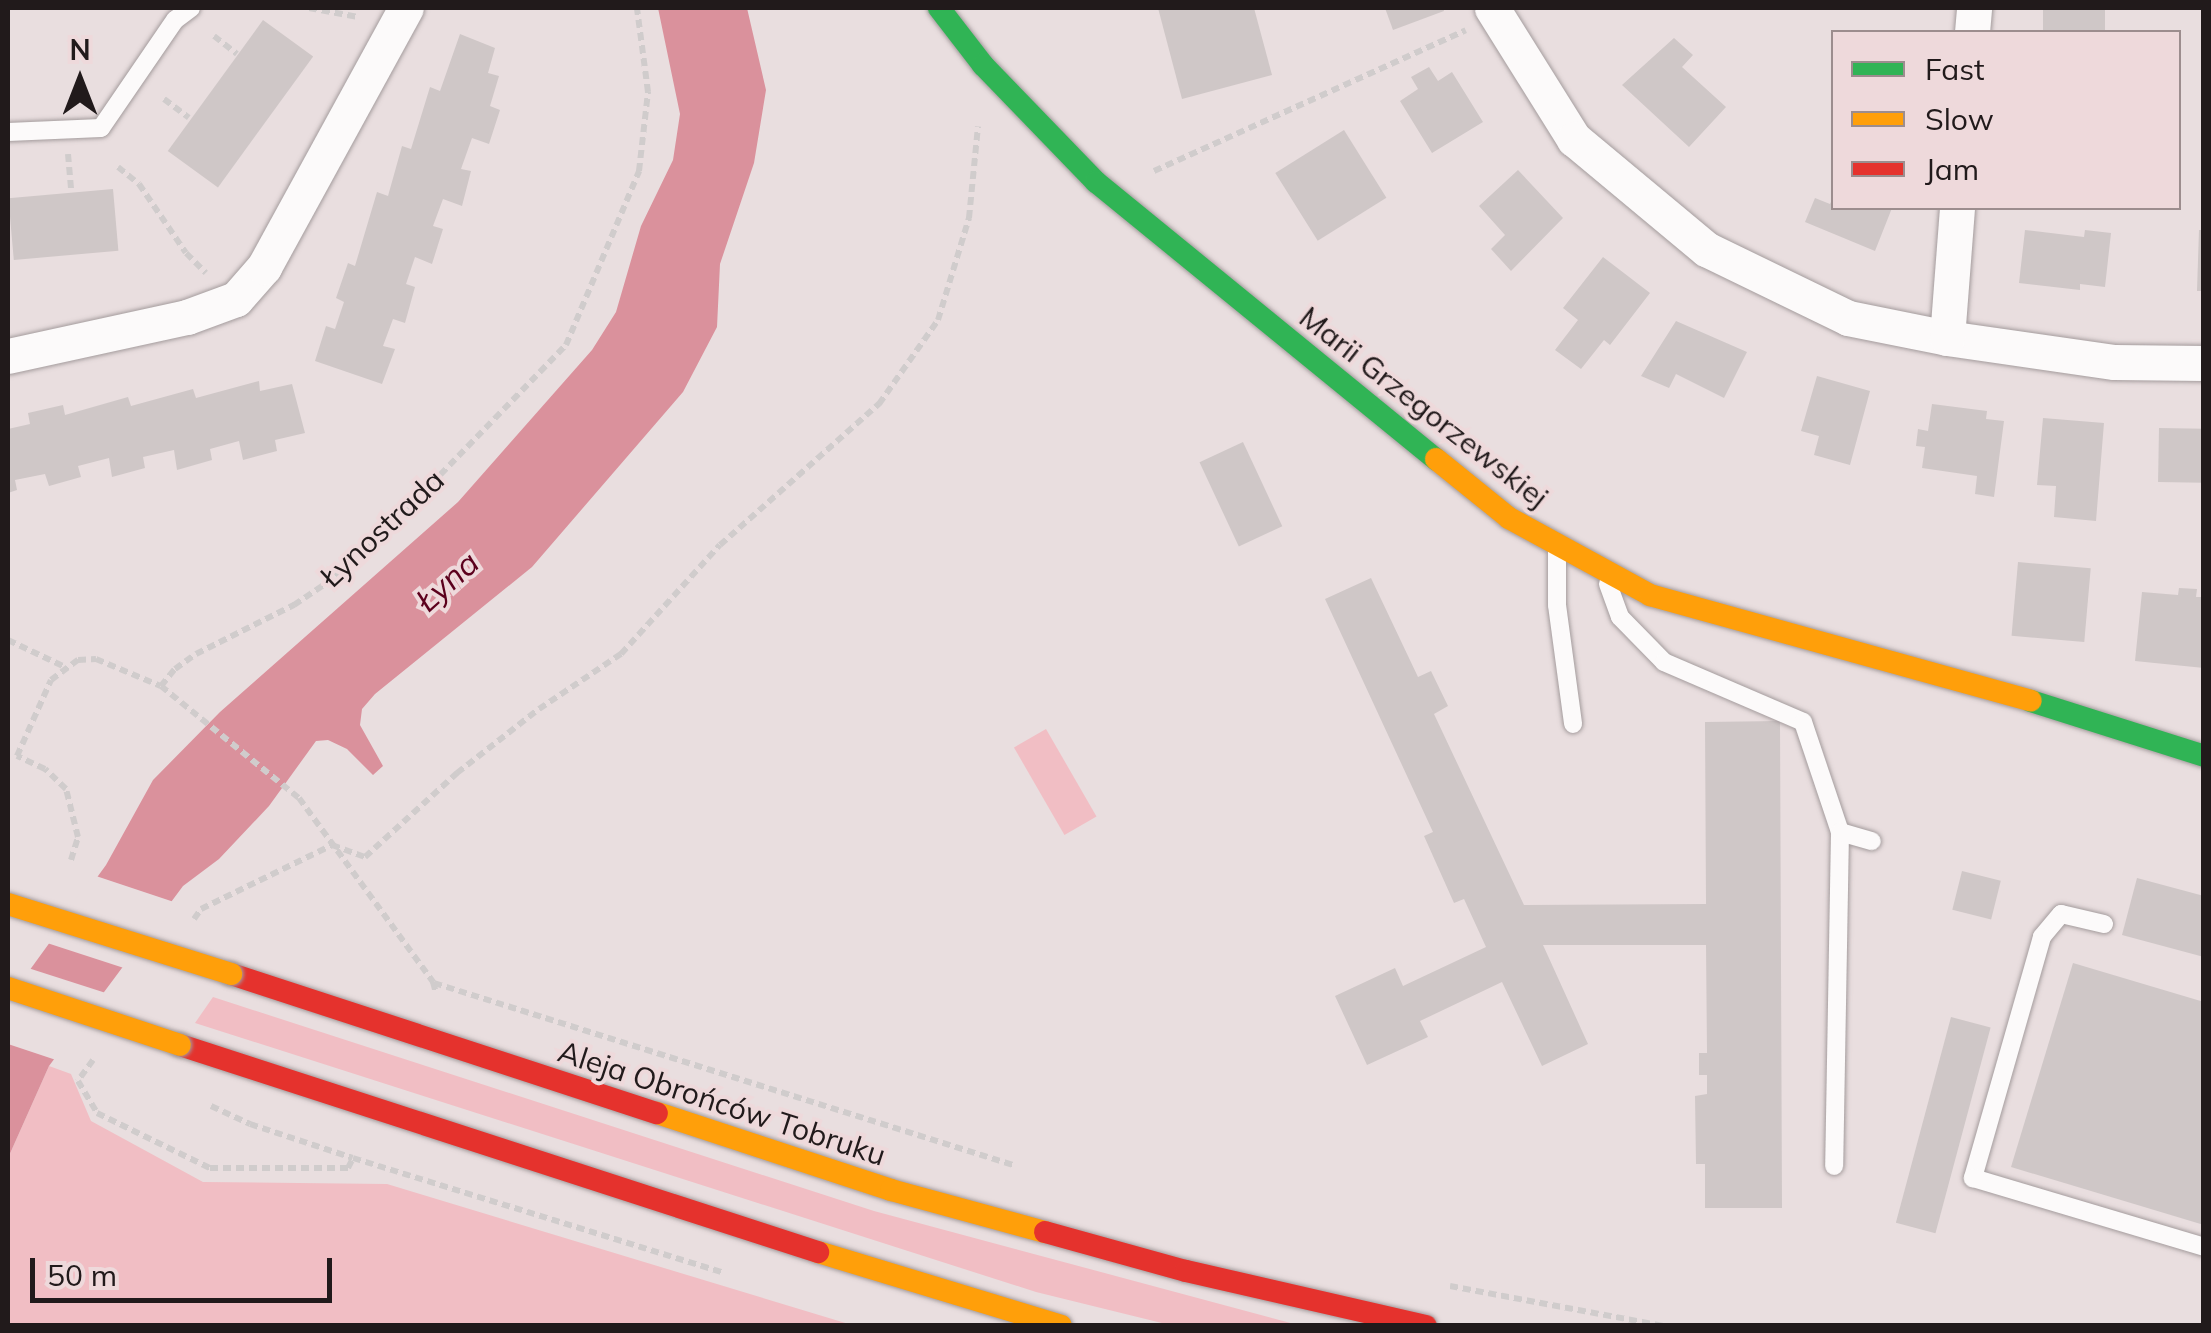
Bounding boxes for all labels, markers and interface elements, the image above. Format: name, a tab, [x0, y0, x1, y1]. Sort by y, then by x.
north arrow	[30, 30, 130, 130]
legend	[1831, 30, 2181, 210]
text: N	[69, 32, 91, 67]
text: Fast	[1925, 50, 1985, 88]
text: Slow	[1925, 100, 1994, 138]
text: Jam	[1925, 150, 1979, 188]
street label: Marii Grzegorzewskiej	[1293, 299, 1555, 515]
street label: Łynostrada	[313, 462, 451, 594]
water label: Łyna	[408, 543, 486, 619]
street label: Aleja Obrońców Tobruku	[554, 1033, 890, 1173]
scale bar	[35, 1238, 338, 1300]
text: 50 m	[47, 1256, 117, 1294]

